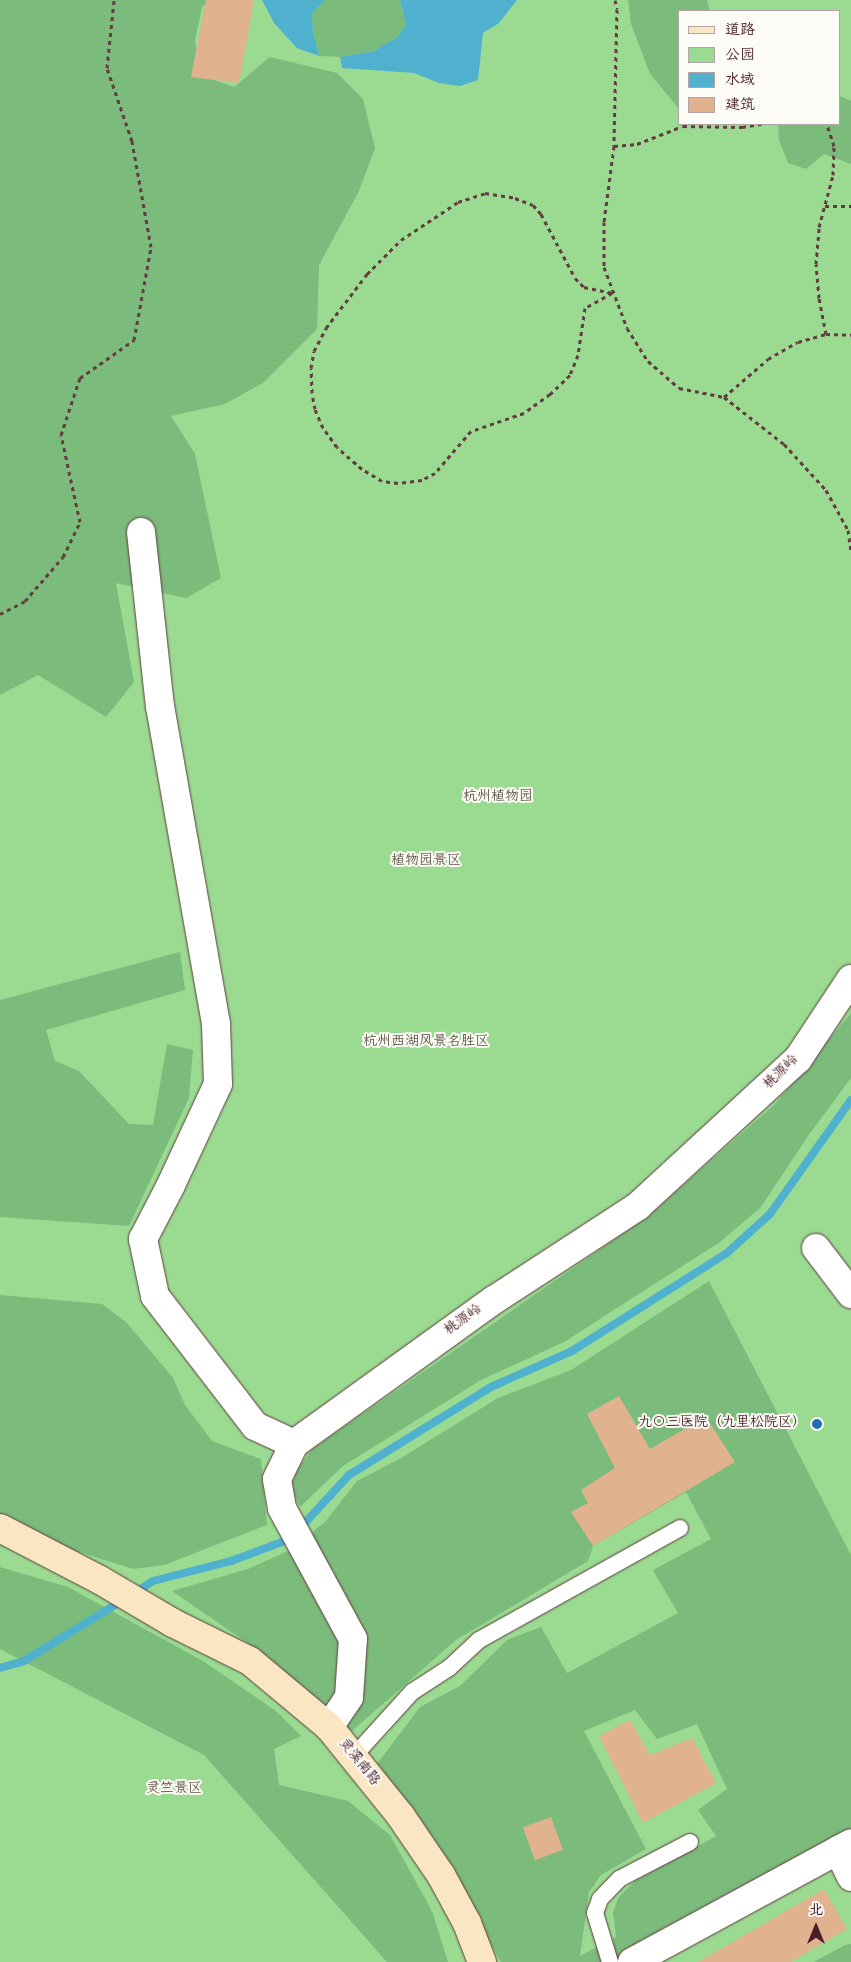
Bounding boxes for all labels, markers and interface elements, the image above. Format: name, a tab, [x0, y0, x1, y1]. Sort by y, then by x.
legend	[678, 10, 841, 125]
text: 道路	[725, 22, 755, 40]
text: 公园	[725, 47, 755, 65]
text: 水域	[725, 72, 755, 90]
text: 建筑	[725, 97, 755, 115]
park label: 杭州植物园	[463, 790, 533, 806]
park label: 植物园景区	[391, 854, 461, 870]
park label: 杭州西湖风景名胜区	[363, 1035, 489, 1051]
street label: 桃源岭	[761, 1052, 803, 1094]
street label: 桃源岭	[442, 1302, 486, 1340]
place label: 九〇三医院（九里松院区）	[638, 1416, 806, 1432]
marker: 九〇三医院（九里松院区）	[810, 1417, 824, 1431]
street label: 灵溪南路	[334, 1736, 382, 1790]
park label: 灵竺景区	[146, 1782, 202, 1798]
north arrow	[791, 1902, 841, 1952]
text: 北	[809, 1903, 823, 1920]

